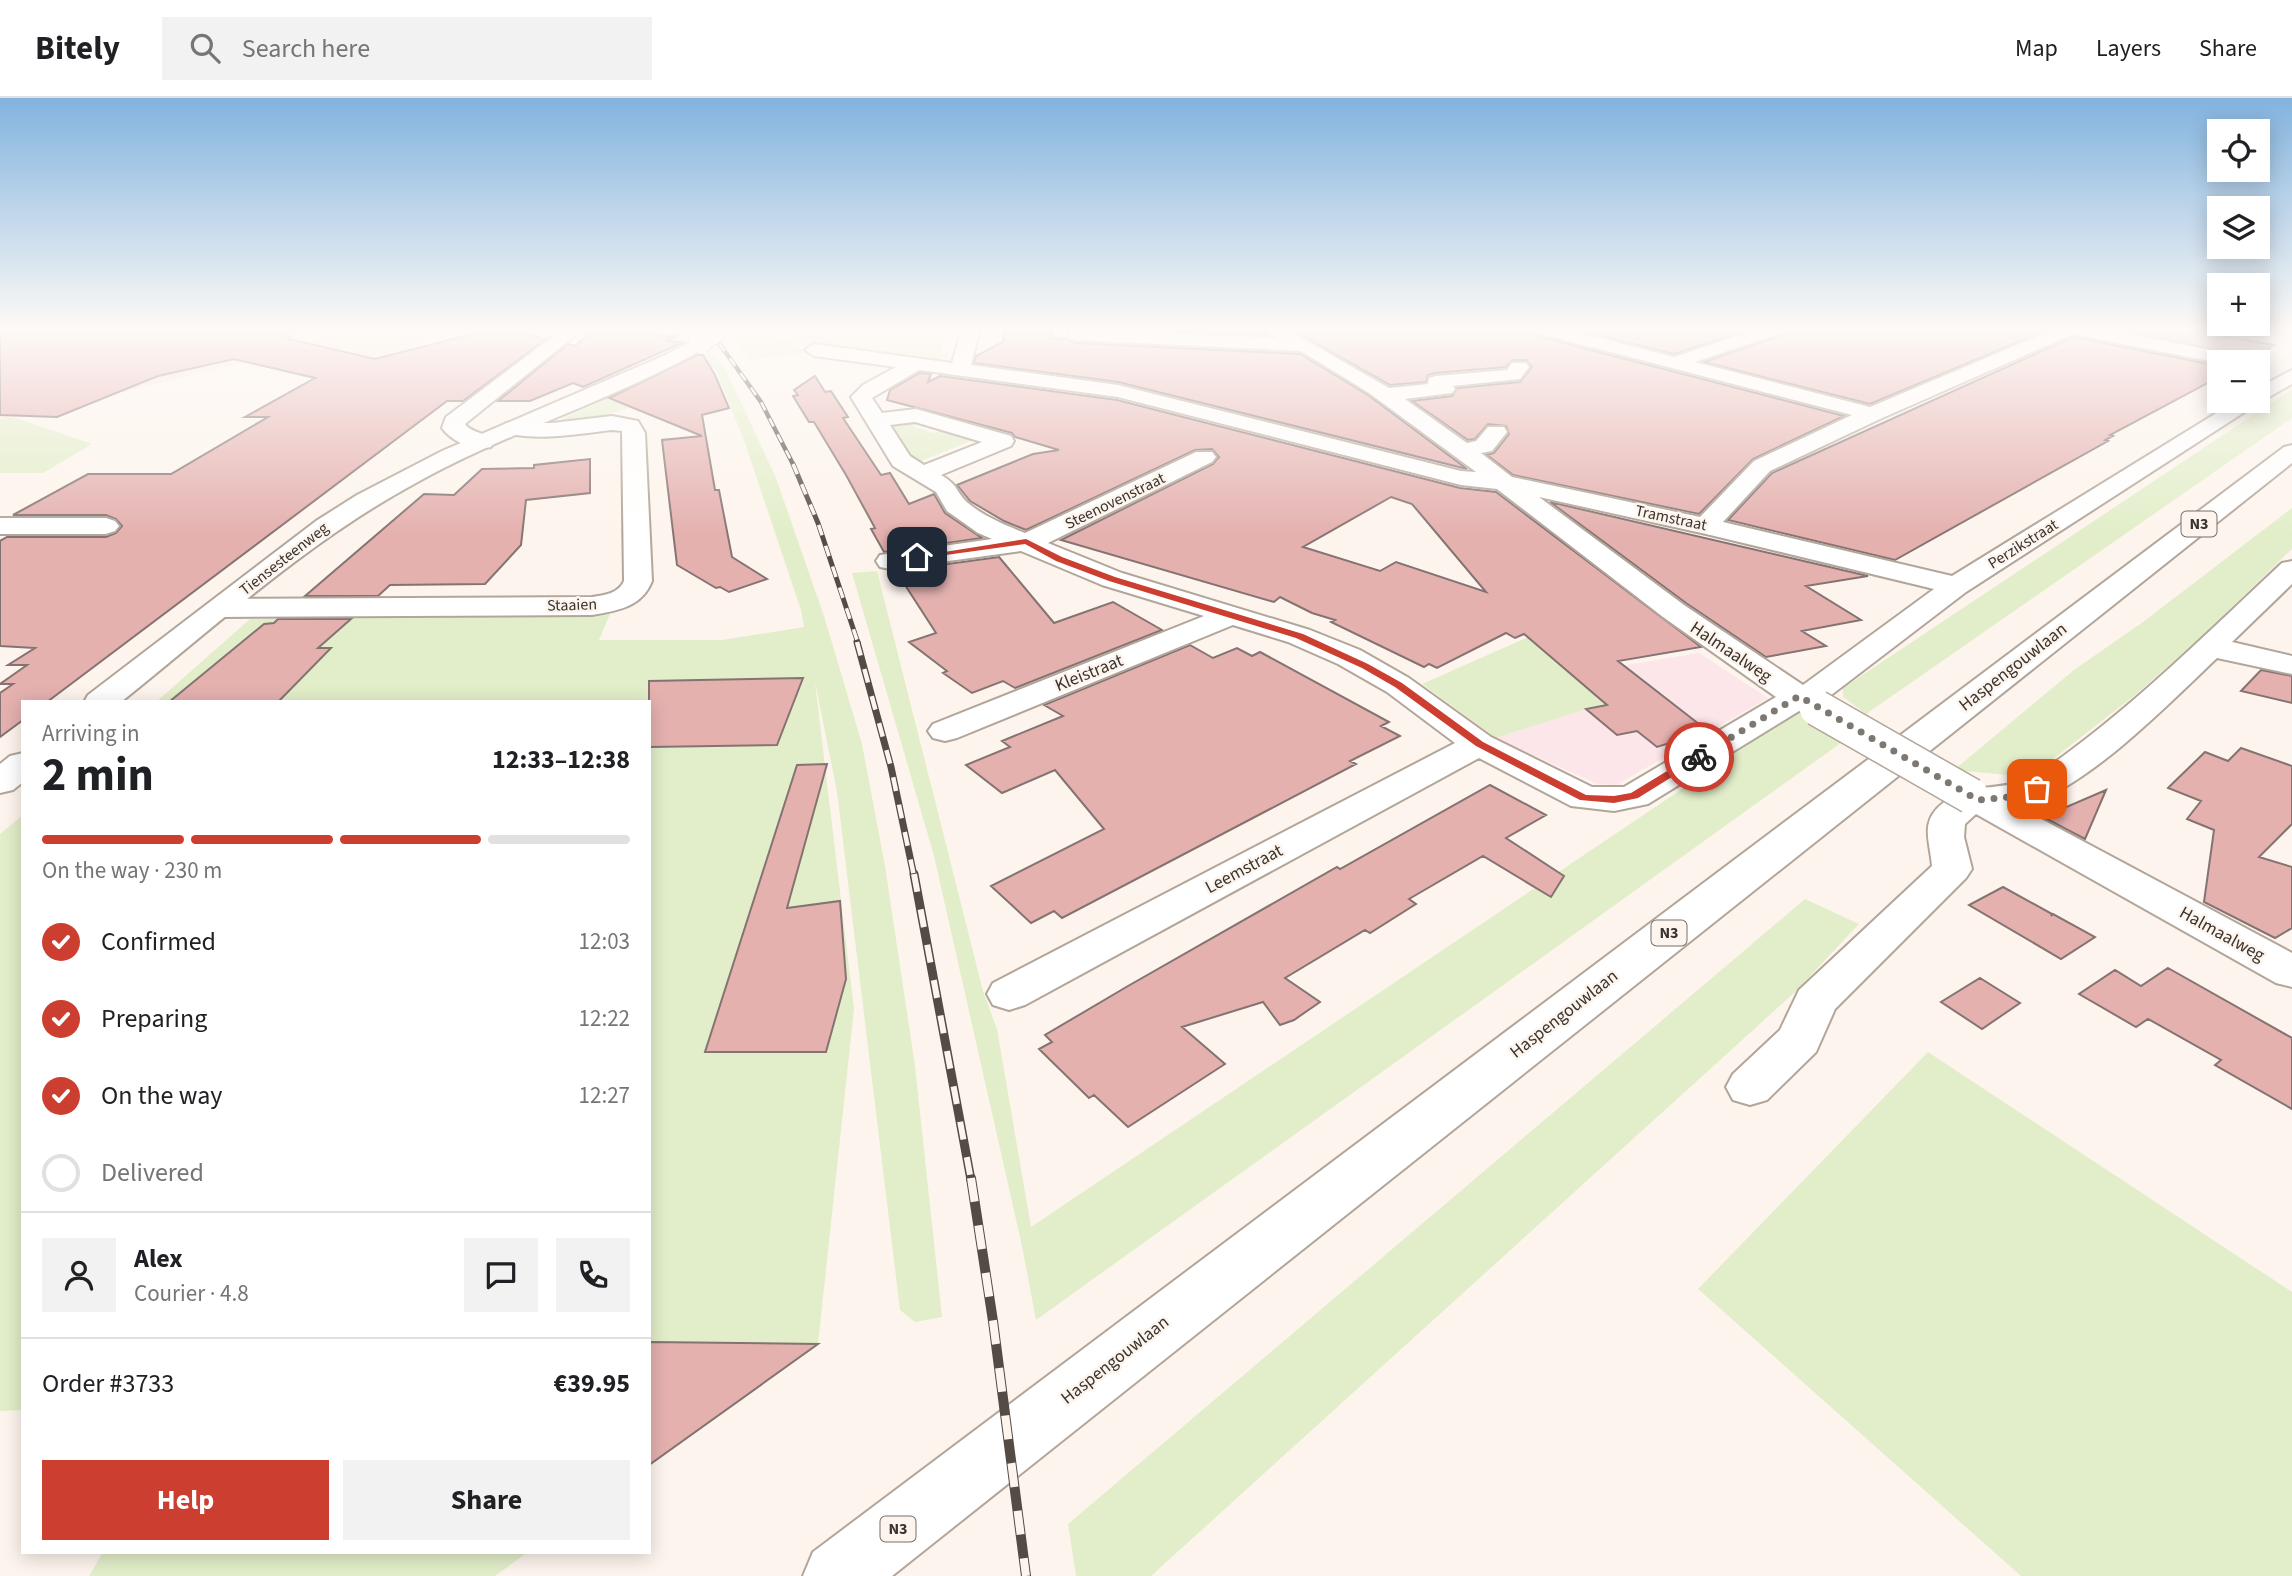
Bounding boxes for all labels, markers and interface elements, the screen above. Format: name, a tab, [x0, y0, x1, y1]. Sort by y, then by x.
search box	[162, 17, 652, 80]
text: Bitely	[35, 25, 120, 72]
icon: search	[186, 29, 224, 67]
text: Search here	[242, 30, 370, 67]
text: Map	[2015, 31, 2058, 66]
text: Layers	[2096, 31, 2161, 66]
text: Share	[2199, 31, 2257, 66]
map controls	[2207, 119, 2270, 413]
button: locate	[2207, 119, 2270, 182]
button: layers	[2207, 196, 2270, 259]
button: +	[2207, 273, 2270, 336]
button: −	[2207, 350, 2270, 413]
street label: Steenovenstraat	[1061, 467, 1169, 535]
street label: Tramstraat	[1633, 500, 1709, 536]
road number: N3	[2182, 512, 2216, 536]
street label: Perzikstraat	[1984, 513, 2063, 574]
street label: Tiensesteenweg	[235, 517, 333, 601]
pin	[887, 527, 947, 587]
icon: home	[898, 538, 936, 576]
street label: Staaien	[547, 593, 597, 617]
street label: Halmaalweg	[1685, 615, 1777, 689]
street label: Haspengouwlaan	[1954, 617, 2072, 717]
street label: Kleistraat	[1051, 648, 1127, 698]
text: Arriving in	[42, 717, 140, 750]
courier	[1664, 722, 1734, 792]
icon: bike	[1680, 738, 1718, 776]
text: 12:33–12:38	[492, 741, 630, 778]
text: 2 min	[42, 743, 154, 808]
pin	[2007, 759, 2067, 819]
icon: bag	[2018, 770, 2056, 808]
street label: Leemstraat	[1201, 838, 1287, 900]
text: On the way · 230 m	[42, 854, 222, 887]
street label: Halmaalweg	[2175, 900, 2269, 968]
road number: N3	[1652, 920, 1686, 946]
icon: check	[42, 923, 80, 961]
text: Confirmed	[101, 923, 216, 960]
text: 12:03	[579, 925, 630, 958]
street label: Haspengouwlaan	[1505, 964, 1623, 1064]
icon: check	[42, 1000, 80, 1038]
text: Preparing	[101, 1000, 207, 1037]
text: 12:22	[579, 1002, 630, 1035]
icon: check	[42, 1077, 80, 1115]
text: On the way	[101, 1077, 222, 1114]
text: 12:27	[579, 1079, 630, 1112]
text: Delivered	[101, 1154, 204, 1191]
button: person	[42, 1238, 116, 1312]
button: chat	[464, 1238, 538, 1312]
button: phone	[556, 1238, 630, 1312]
text: Alex	[134, 1240, 183, 1277]
text: Courier · 4.8	[134, 1277, 249, 1310]
street label: Haspengouwlaan	[1056, 1310, 1174, 1410]
text: Order #3733	[42, 1365, 174, 1402]
text: €39.95	[554, 1365, 630, 1402]
button: Help	[42, 1460, 329, 1540]
button: Share	[343, 1460, 630, 1540]
road number: N3	[880, 1516, 916, 1541]

